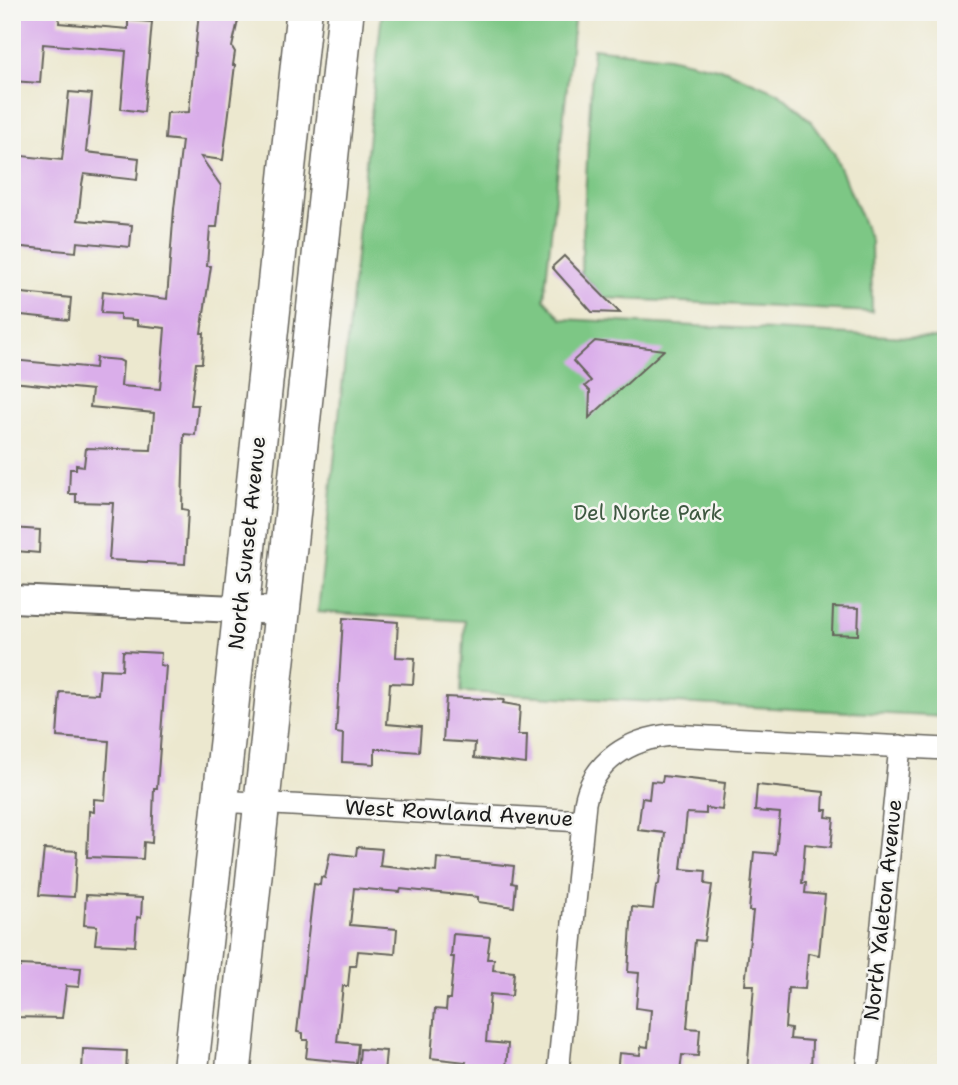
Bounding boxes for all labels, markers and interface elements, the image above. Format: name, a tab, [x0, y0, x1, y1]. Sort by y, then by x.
street label: North Sunset Avenue	[222, 435, 272, 651]
park label: Del Norte Park	[573, 499, 723, 527]
street label: West Rowland Avenue	[344, 793, 574, 833]
street label: North Yaleton Avenue	[857, 798, 909, 1022]

